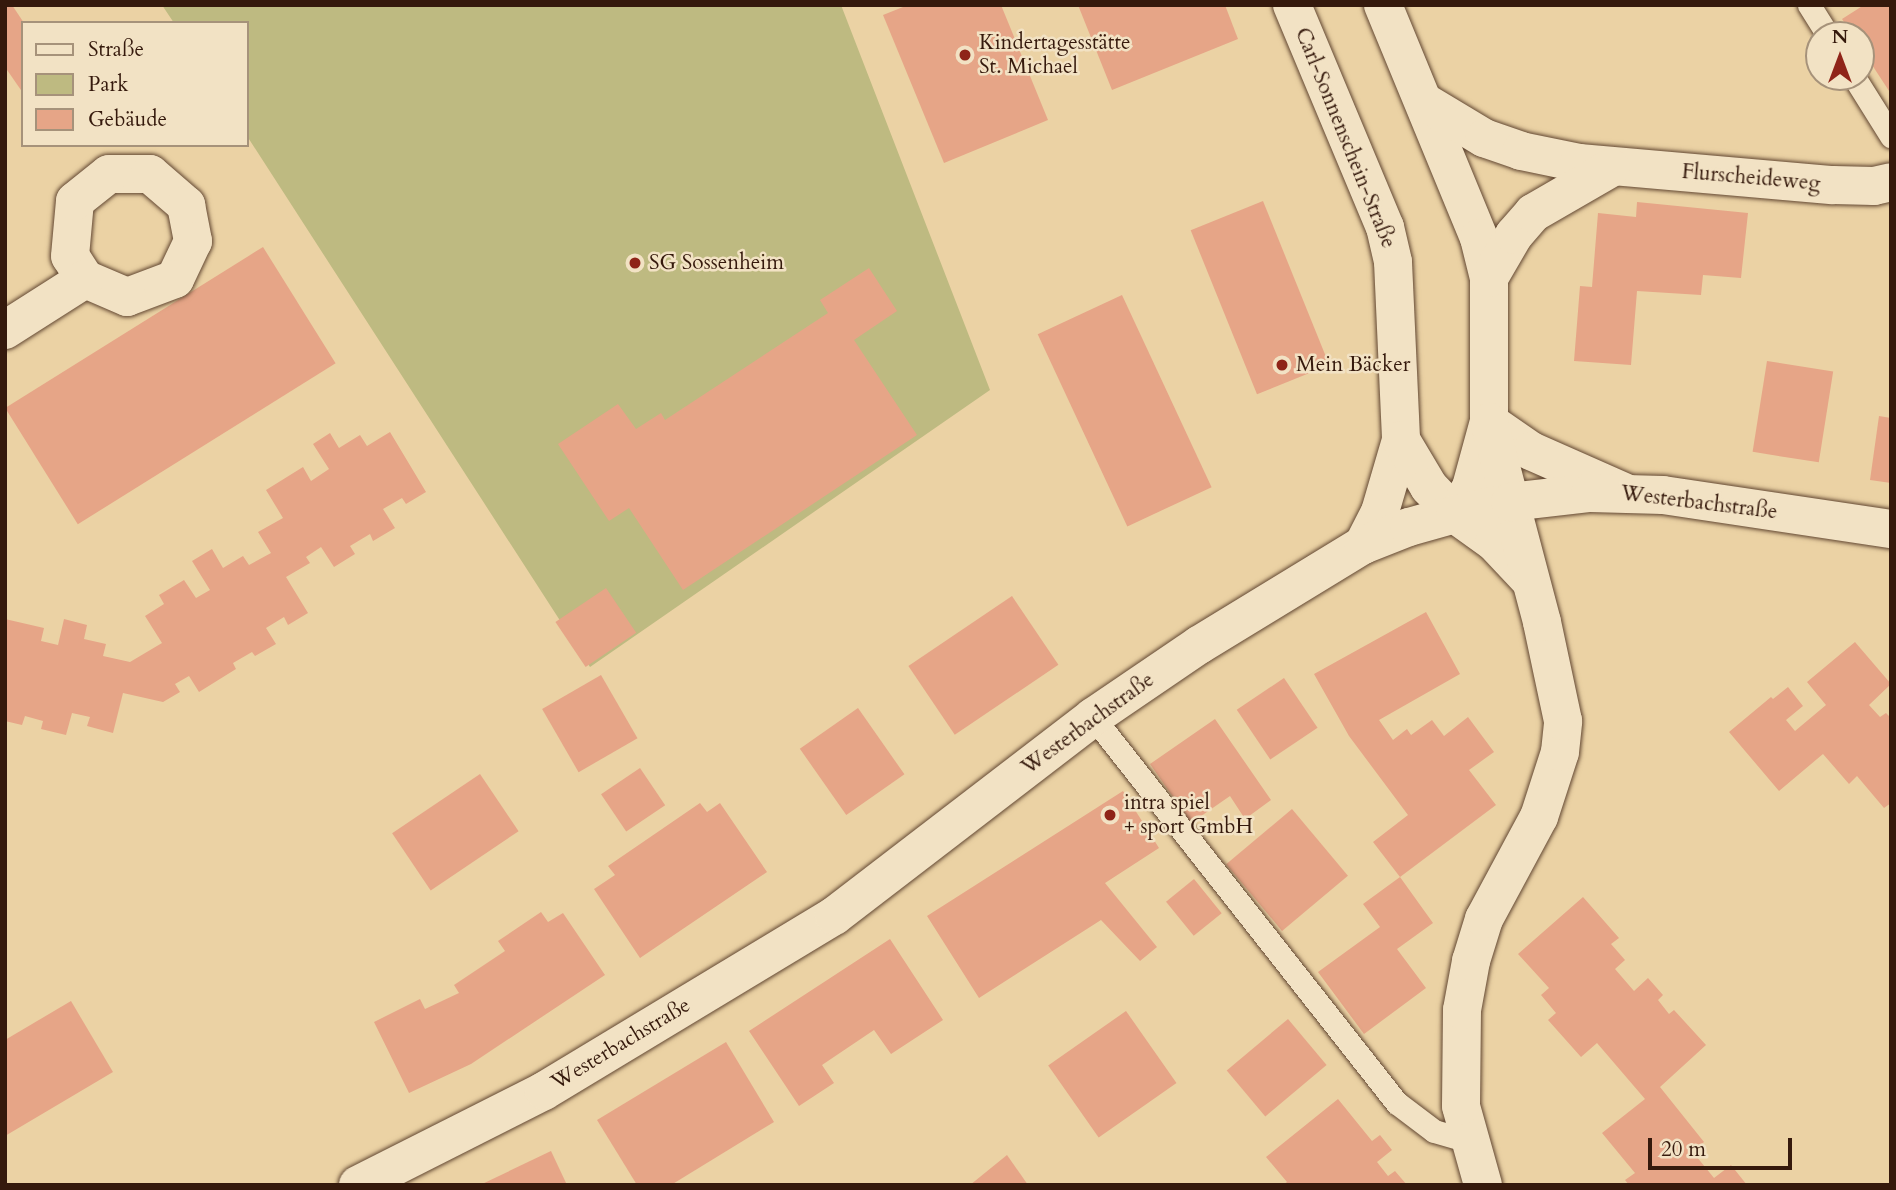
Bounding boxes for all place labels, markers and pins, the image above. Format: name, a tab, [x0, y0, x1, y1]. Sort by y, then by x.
place label: Kindertagesstätte St. Michael	[979, 30, 1131, 80]
marker: Kindertagesstätte St. Michael	[957, 47, 973, 63]
place label: SG Sossenheim	[649, 250, 784, 276]
marker: SG Sossenheim	[627, 255, 643, 271]
place label: Mein Bäcker	[1296, 352, 1410, 378]
marker: Mein Bäcker	[1274, 357, 1290, 373]
place label: intra spiel + sport GmbH	[1124, 790, 1253, 840]
marker: intra spiel + sport GmbH	[1102, 807, 1118, 823]

